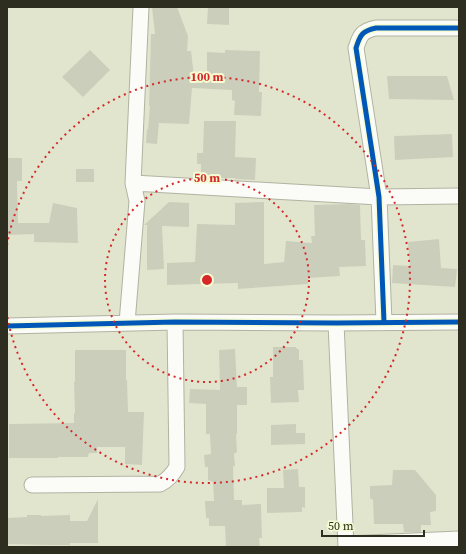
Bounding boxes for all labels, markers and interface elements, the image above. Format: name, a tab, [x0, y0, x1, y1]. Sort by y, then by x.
text: 100 m	[191, 69, 224, 85]
text: 50 m	[194, 170, 220, 186]
centre of rings	[200, 273, 214, 287]
scale bar	[322, 512, 424, 538]
text: 50 m	[328, 518, 354, 534]

